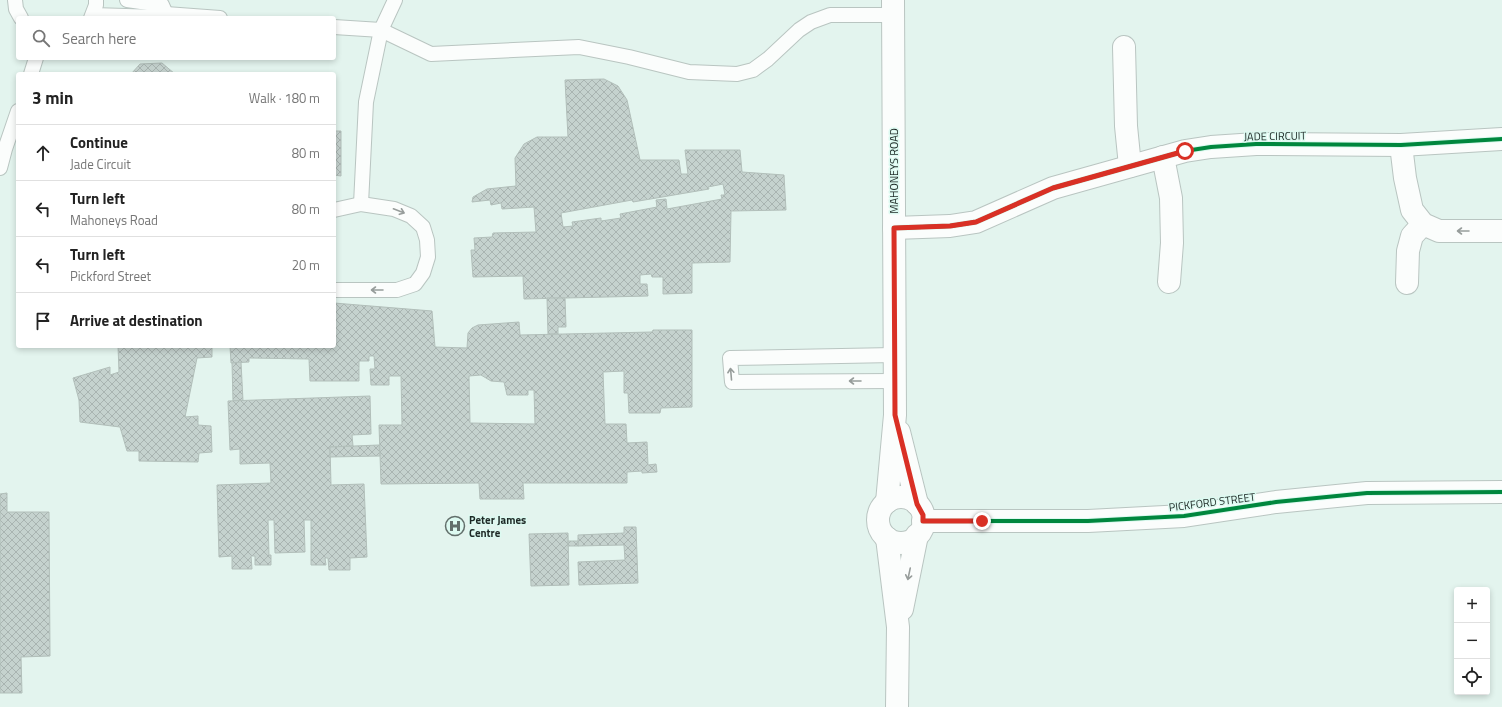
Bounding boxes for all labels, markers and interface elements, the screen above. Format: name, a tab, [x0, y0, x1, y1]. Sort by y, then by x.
search box	[16, 16, 336, 60]
icon: search	[30, 27, 52, 49]
text: Search here	[62, 27, 136, 50]
text: 3 min	[32, 85, 73, 111]
text: Walk · 180 m	[249, 88, 320, 108]
street label: JADE CIRCUIT	[1244, 127, 1307, 145]
street label: MAHONEYS ROAD	[886, 128, 902, 214]
text: Continue	[70, 131, 128, 154]
icon: ahead	[32, 142, 54, 164]
route start	[1176, 142, 1194, 160]
text: 80 m	[292, 143, 320, 163]
text: Jade Circuit	[70, 154, 131, 174]
text: Turn left	[70, 187, 125, 210]
icon: left	[32, 198, 54, 220]
text: 80 m	[292, 199, 320, 219]
one-way arrow	[393, 207, 405, 215]
text: Mahoneys Road	[70, 210, 158, 230]
one-way arrow	[1457, 227, 1470, 235]
text: Turn left	[70, 243, 125, 266]
icon: left	[32, 254, 54, 276]
text: 20 m	[292, 255, 320, 275]
text: Pickford Street	[70, 266, 151, 286]
one-way arrow	[371, 286, 384, 294]
text: Arrive at destination	[70, 309, 203, 332]
icon: arrive	[32, 310, 54, 332]
one-way arrow	[728, 368, 735, 381]
one-way arrow	[849, 377, 862, 385]
street label: PICKFORD STREET	[1168, 489, 1256, 515]
place label: Peter James Centre	[469, 512, 526, 541]
route end	[973, 512, 991, 530]
hospital icon: Peter James Centre	[444, 515, 466, 537]
one-way arrow	[904, 567, 912, 580]
map controls	[1454, 587, 1490, 695]
button: +	[1454, 587, 1490, 623]
button: −	[1454, 623, 1490, 659]
button: locate	[1454, 659, 1490, 695]

